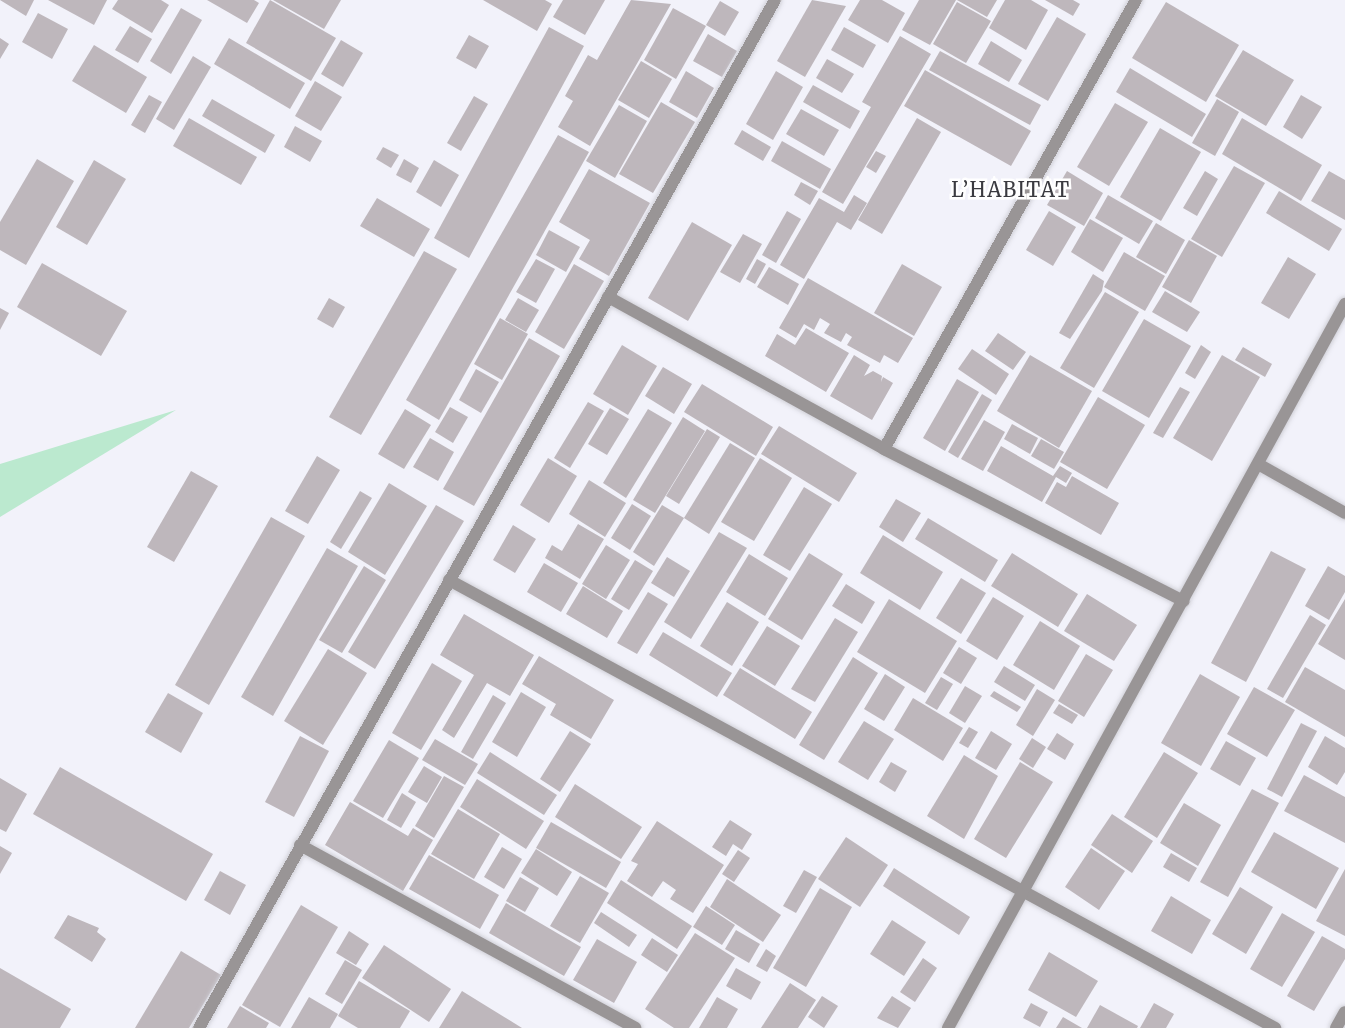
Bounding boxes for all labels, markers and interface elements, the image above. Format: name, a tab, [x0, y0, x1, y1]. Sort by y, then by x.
district label: L’HABITAT	[951, 177, 1071, 201]

